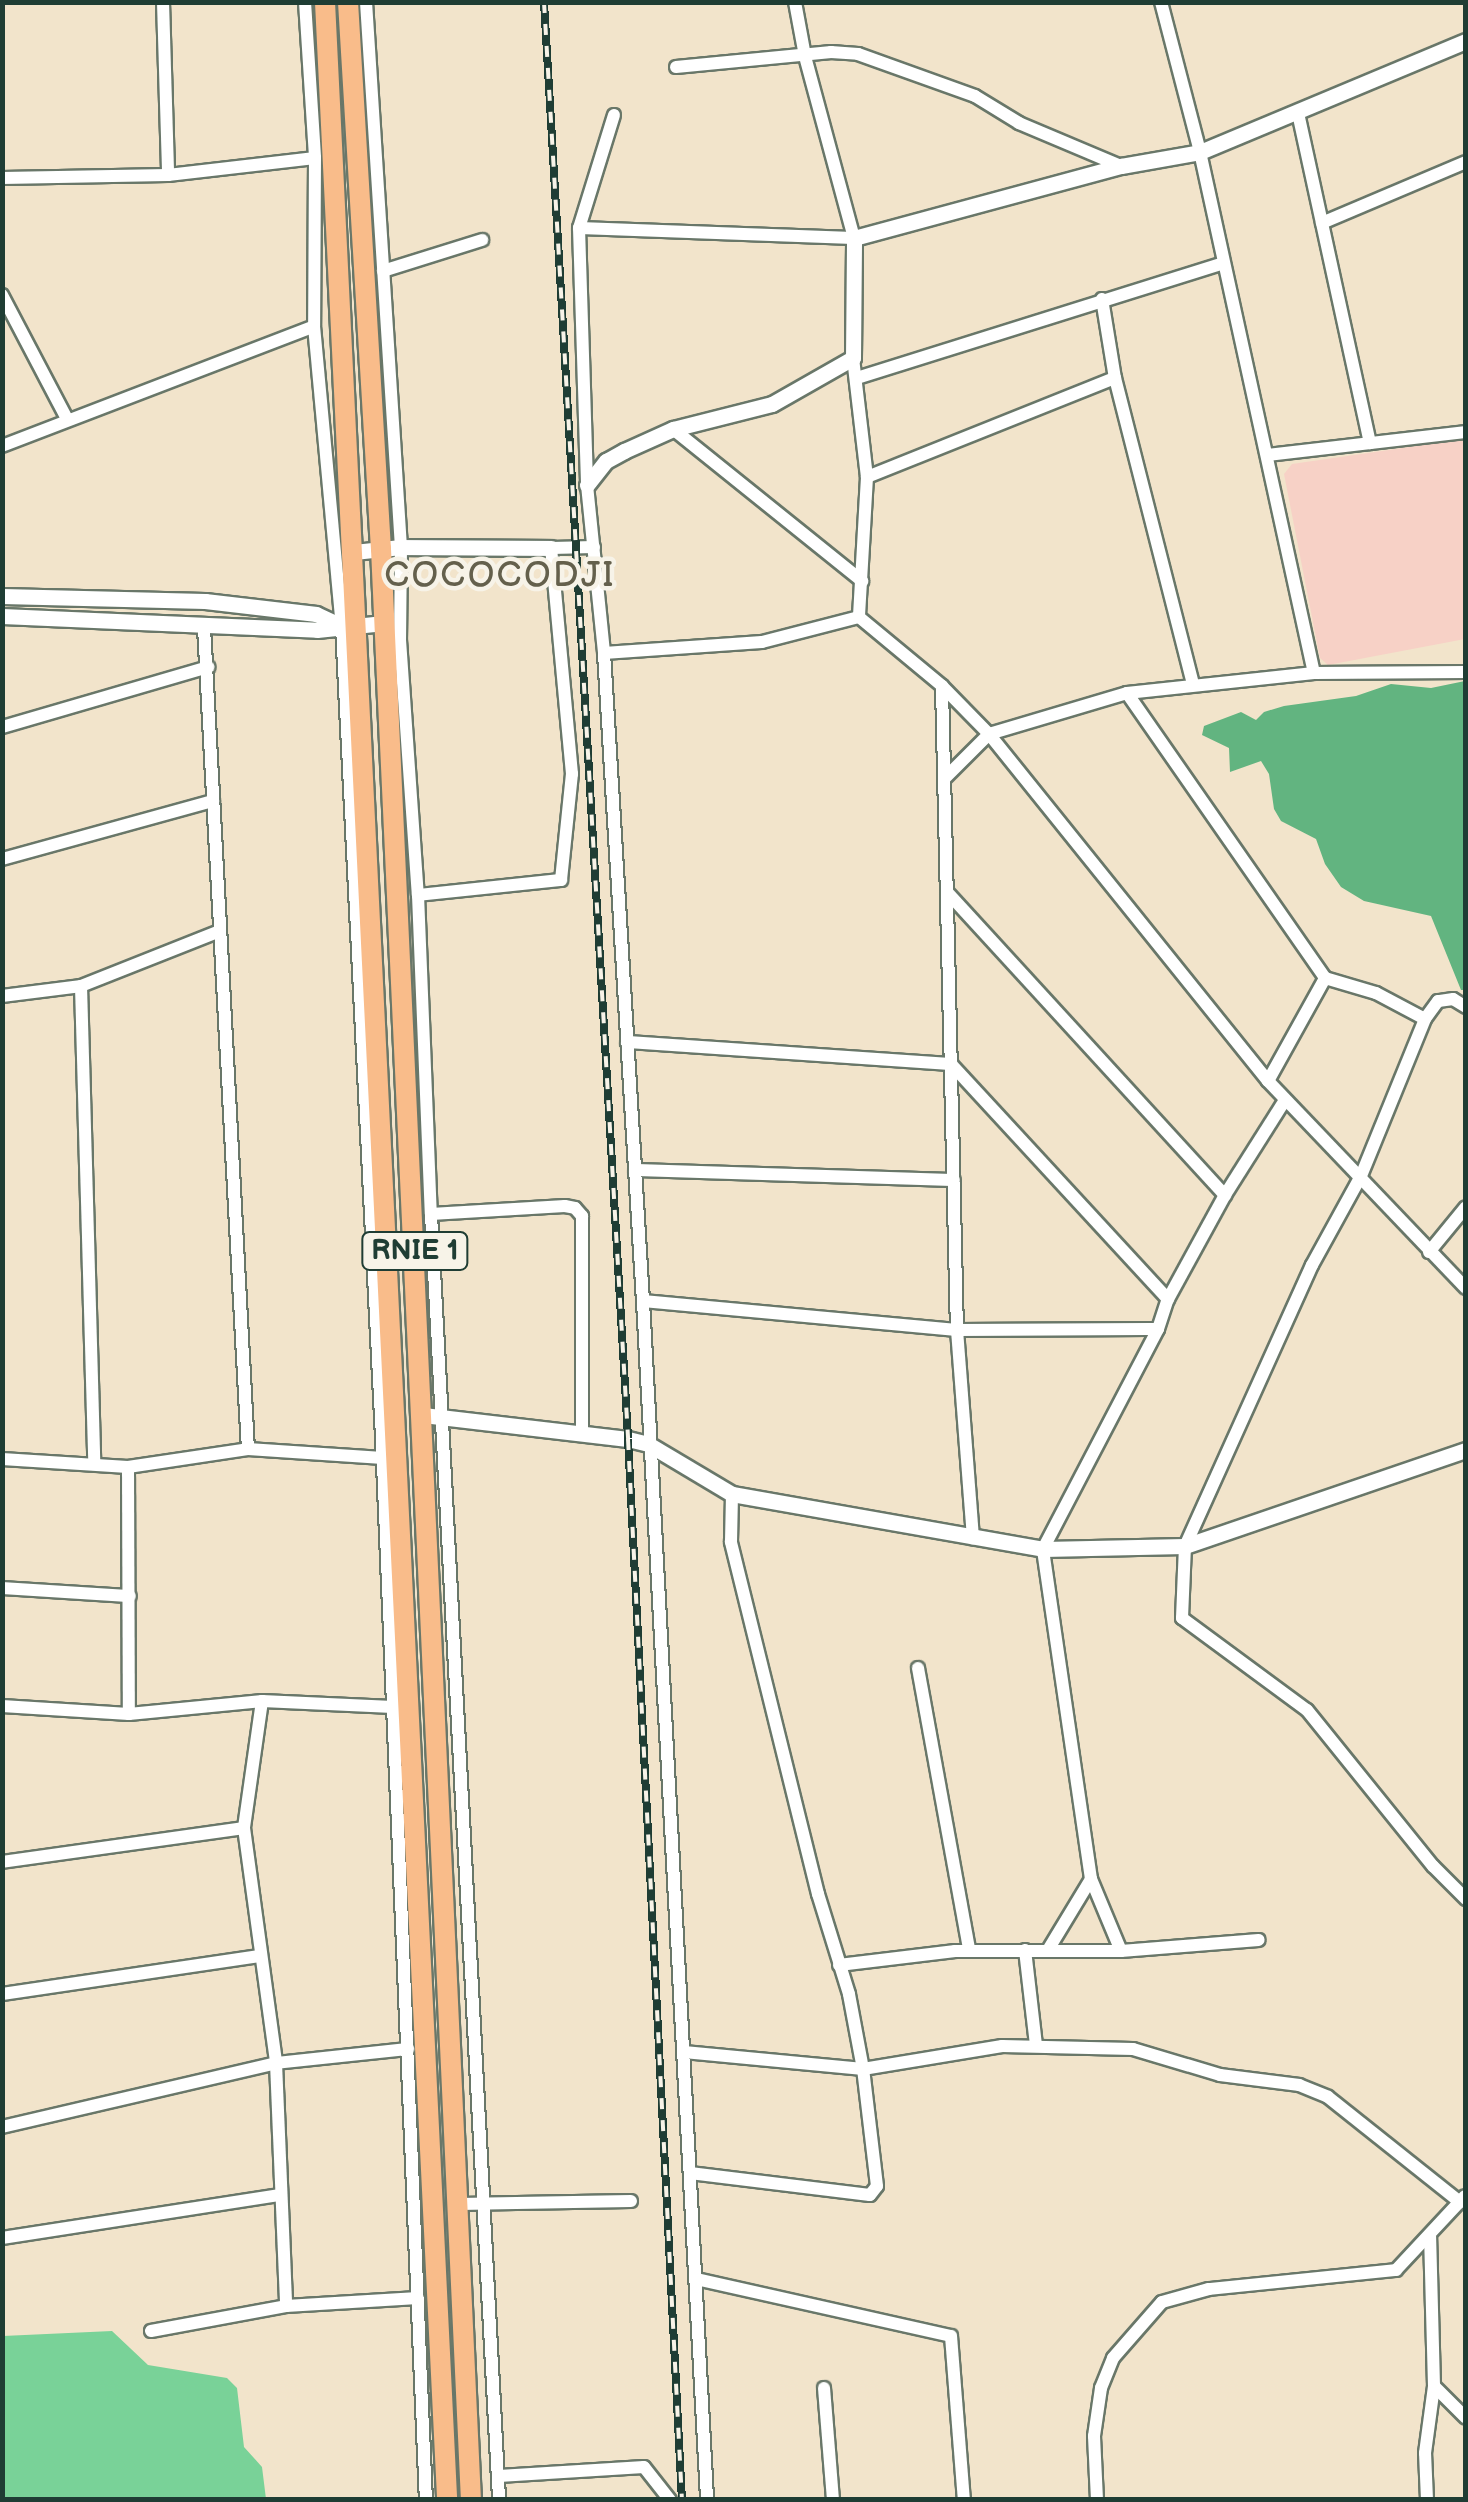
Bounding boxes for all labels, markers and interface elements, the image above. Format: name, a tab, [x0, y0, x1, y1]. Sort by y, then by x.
district label: COCOCODJI	[384, 555, 616, 597]
road number: RNIE 1	[360, 1228, 470, 1274]

